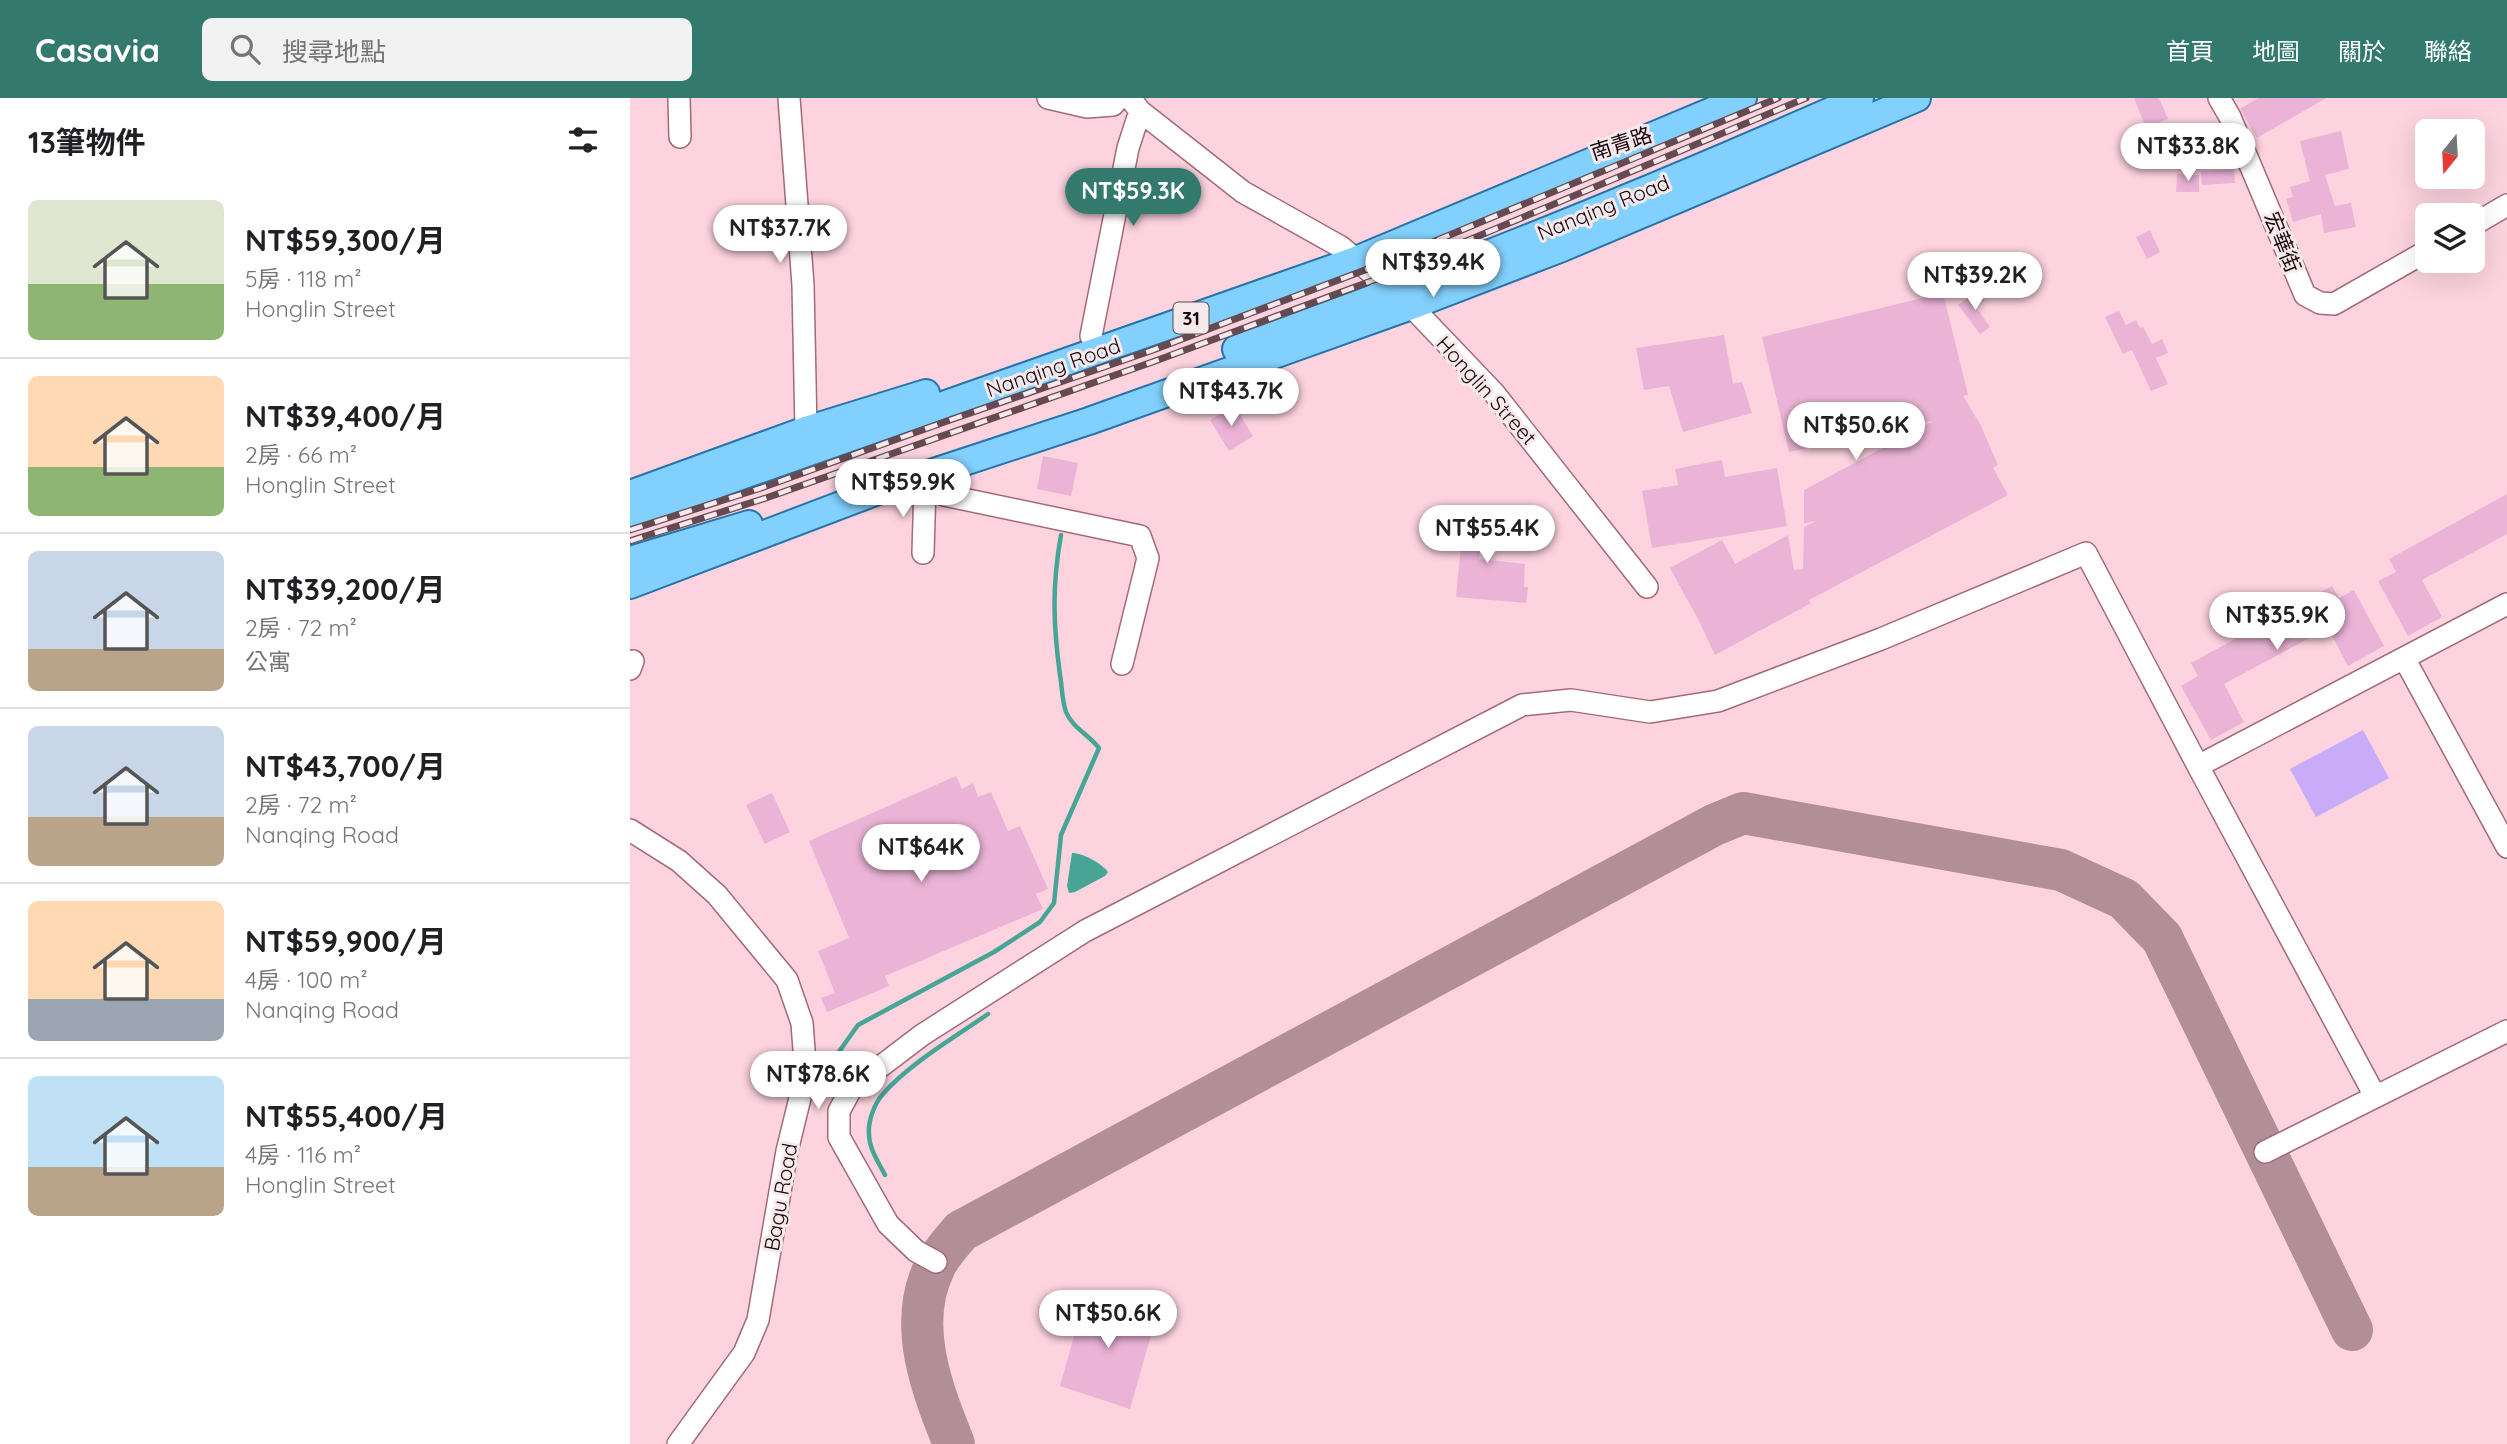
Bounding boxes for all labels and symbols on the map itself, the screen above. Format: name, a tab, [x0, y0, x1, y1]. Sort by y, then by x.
north arrow	[2415, 119, 2485, 189]
street label: 南青路	[1587, 121, 1655, 165]
pin: NT$33.8K	[2116, 123, 2260, 183]
pin: NT$59.3K	[1061, 169, 1205, 228]
street label: Nanqing Road	[1533, 169, 1673, 245]
pin: NT$37.7K	[708, 206, 852, 265]
street label: 宏華街	[2259, 208, 2307, 276]
pin: NT$39.4K	[1361, 240, 1505, 299]
pin: NT$39.2K	[1903, 252, 2047, 312]
road number: 31	[1174, 302, 1208, 333]
street label: Honglin Street	[1431, 330, 1543, 450]
street label: Nanqing Road	[982, 332, 1124, 402]
pin: NT$43.7K	[1159, 368, 1303, 428]
pin: NT$50.6K	[1784, 402, 1928, 462]
pin: NT$59.9K	[831, 460, 975, 519]
pin: NT$55.4K	[1415, 505, 1559, 565]
pin: NT$35.9K	[2205, 592, 2349, 652]
pin: NT$64K	[864, 824, 978, 884]
pin: NT$78.6K	[746, 1052, 890, 1111]
street label: Bagu Road	[758, 1141, 802, 1253]
pin: NT$50.6K	[1036, 1290, 1180, 1350]

